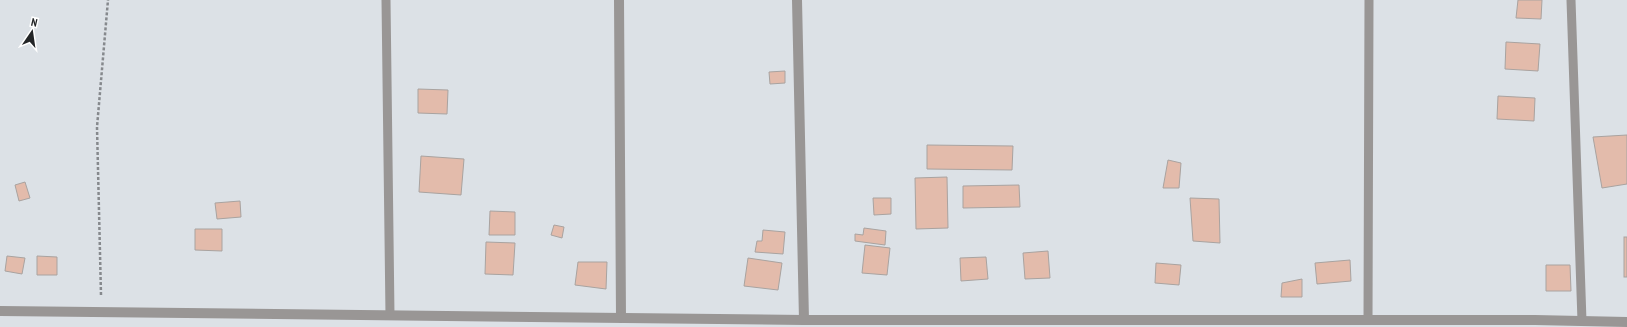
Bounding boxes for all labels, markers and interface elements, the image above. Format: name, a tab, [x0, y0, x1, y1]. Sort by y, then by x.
north arrow	[12, 12, 52, 52]
text: N	[30, 15, 39, 30]

